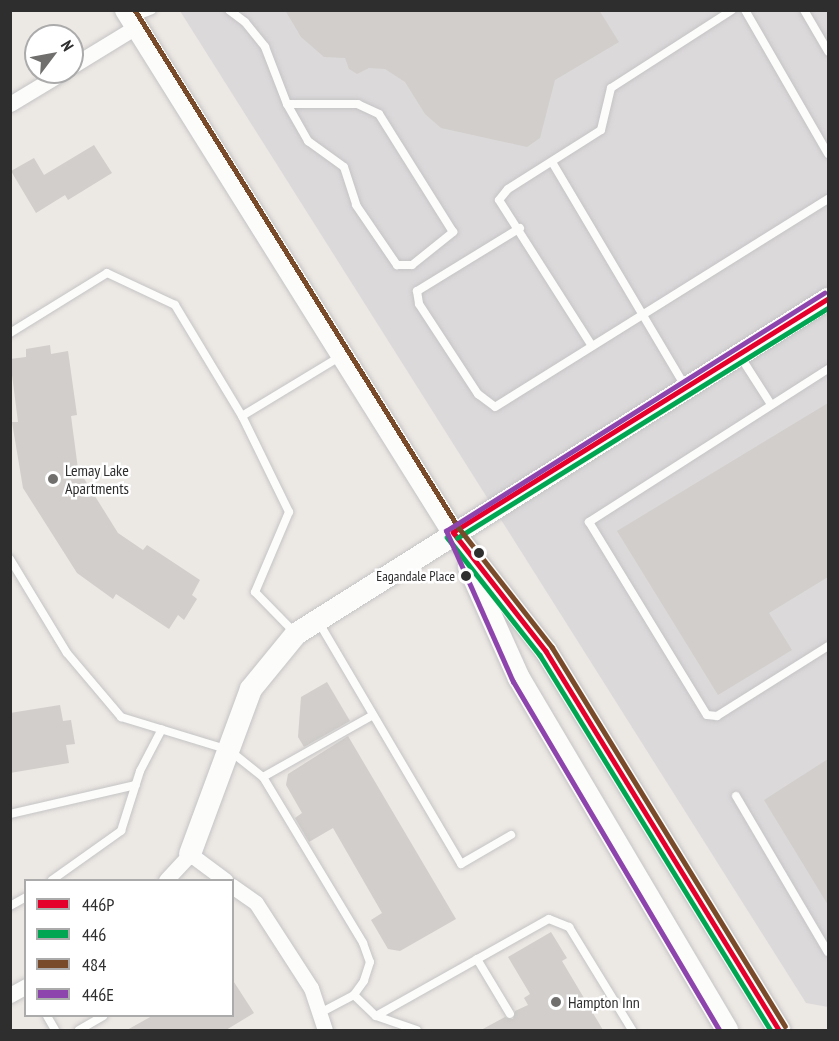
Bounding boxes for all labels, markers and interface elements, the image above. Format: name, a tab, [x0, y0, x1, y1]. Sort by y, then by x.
north arrow	[24, 24, 84, 84]
text: N	[57, 37, 78, 54]
place label: Lemay Lake Apartments	[65, 460, 129, 498]
marker: Lemay Lake Apartments	[46, 472, 60, 486]
unlabelled marker	[473, 547, 485, 559]
place label: Eagandale Place	[376, 568, 455, 584]
marker: Eagandale Place	[460, 570, 472, 582]
legend	[24, 879, 234, 1017]
text: 446P	[82, 893, 114, 916]
text: 446	[82, 923, 106, 946]
text: 484	[82, 953, 106, 976]
text: 446E	[82, 983, 114, 1006]
place label: Hampton Inn	[568, 992, 640, 1012]
marker: Hampton Inn	[549, 995, 563, 1009]

